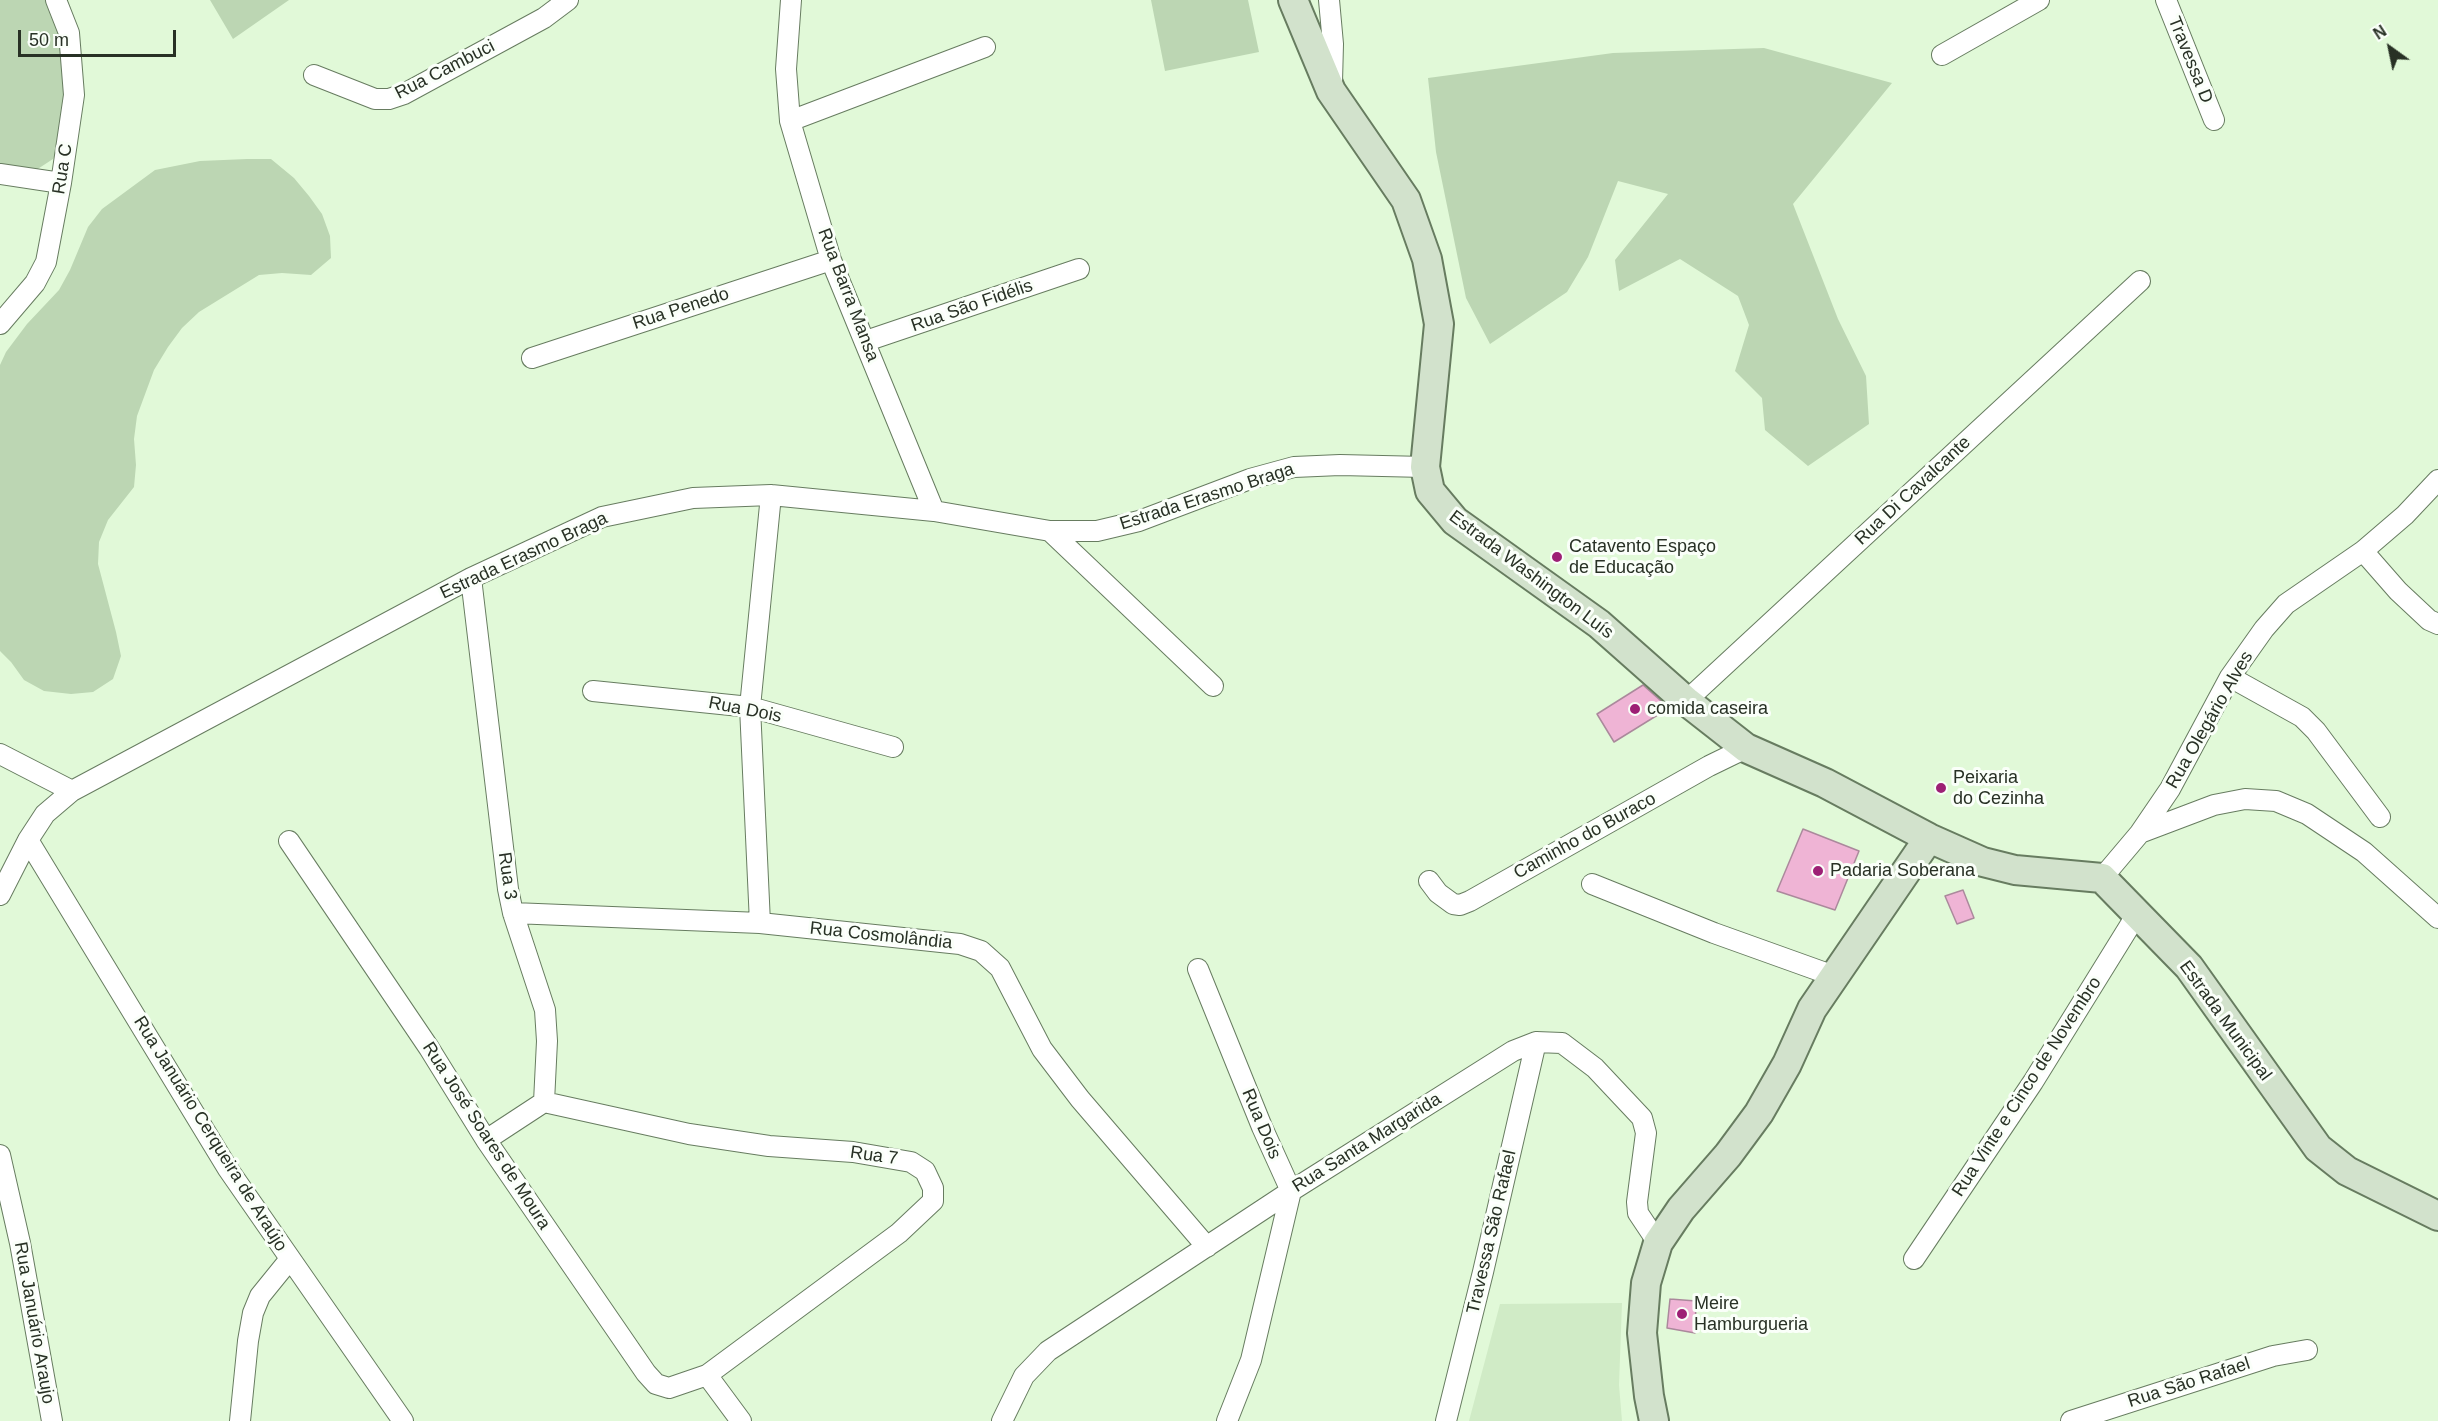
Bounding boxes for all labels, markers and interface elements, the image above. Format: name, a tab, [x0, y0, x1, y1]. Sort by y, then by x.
street label: Travessa D	[2163, 14, 2217, 106]
scale bar	[21, 18, 178, 56]
north arrow	[2360, 18, 2420, 78]
text: N	[2370, 22, 2389, 43]
text: 50 m	[29, 30, 69, 50]
street label: Rua Cambuci	[392, 36, 498, 104]
street label: Rua C	[48, 142, 78, 196]
street label: Rua Barra Mansa	[813, 225, 883, 365]
street label: Rua São Fidélis	[908, 275, 1036, 337]
street label: Rua Penedo	[630, 283, 732, 335]
street label: Rua Di Cavalcante	[1851, 432, 1975, 550]
street label: Estrada Erasmo Braga	[1117, 459, 1297, 535]
street label: Estrada Washington Luís	[1444, 506, 1618, 644]
street label: Estrada Erasmo Braga	[437, 508, 611, 604]
place label: Catavento Espaço de Educação	[1569, 536, 1716, 578]
marker: Catavento Espaço de Educação	[1550, 550, 1564, 564]
street label: Rua Olegário Alves	[2162, 647, 2258, 793]
street label: Rua Dois	[707, 692, 783, 728]
place label: comida caseira	[1647, 698, 1768, 720]
marker: comida caseira	[1628, 702, 1642, 716]
place label: Peixaria do Cezinha	[1953, 767, 2044, 810]
marker: Peixaria do Cezinha	[1934, 781, 1948, 795]
street label: Caminho do Buraco	[1510, 788, 1660, 884]
street label: Rua 3	[493, 851, 521, 901]
place label: Padaria Soberana	[1830, 860, 1975, 882]
marker: Padaria Soberana	[1811, 864, 1825, 878]
street label: Rua Cosmolândia	[809, 918, 953, 954]
street label: Estrada Municipal	[2174, 957, 2276, 1085]
street label: Rua Vinte e Cinco de Novembro	[1948, 973, 2106, 1201]
street label: Rua Januário Cerqueira de Araújo	[128, 1012, 292, 1256]
street label: Rua José Soares de Moura	[417, 1038, 555, 1234]
street label: Rua Dois	[1237, 1086, 1285, 1162]
street label: Rua Santa Margarida	[1289, 1089, 1445, 1197]
street label: Rua 7	[849, 1142, 899, 1170]
street label: Travessa São Rafael	[1463, 1148, 1521, 1316]
street label: Rua Januário Araujo	[9, 1240, 59, 1406]
place label: Meire Hamburgueria	[1694, 1293, 1808, 1336]
marker: Meire Hamburgueria	[1675, 1307, 1689, 1321]
street label: Rua São Rafael	[2125, 1353, 2253, 1413]

